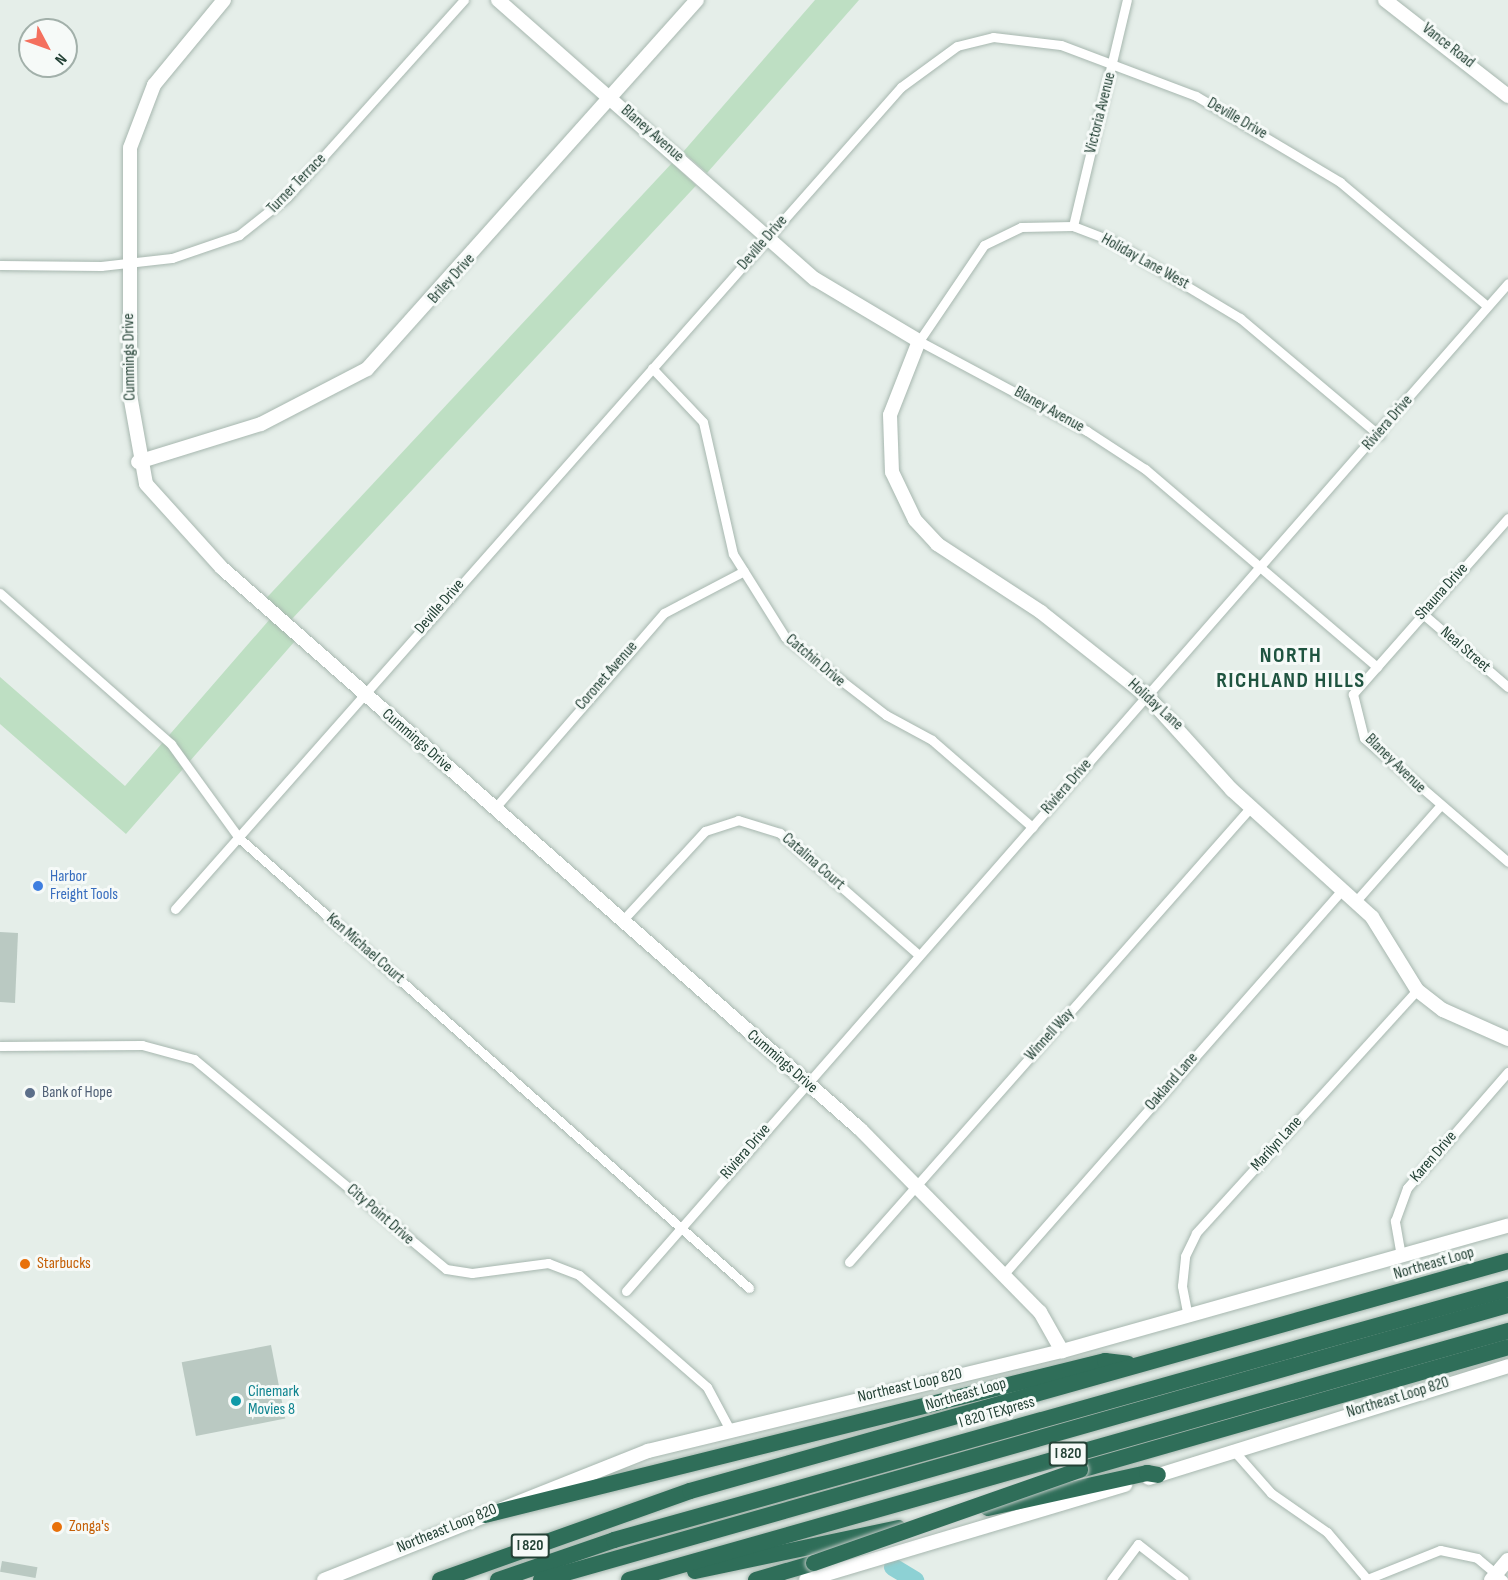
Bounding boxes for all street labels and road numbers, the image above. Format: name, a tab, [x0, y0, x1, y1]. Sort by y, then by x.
street label: Vance Road	[1418, 19, 1478, 73]
street label: Victoria Avenue	[1082, 70, 1120, 156]
street label: Deville Drive	[1204, 94, 1270, 144]
street label: Blaney Avenue	[617, 101, 687, 167]
street label: Turner Terrace	[263, 150, 331, 218]
street label: Deville Drive	[734, 212, 792, 274]
street label: Holiday Lane West	[1098, 230, 1192, 294]
street label: Briley Drive	[425, 250, 479, 308]
street label: Cummings Drive	[120, 313, 140, 401]
street label: Blaney Avenue	[1011, 383, 1087, 437]
street label: Riviera Drive	[1359, 391, 1417, 455]
street label: Shauna Drive	[1411, 560, 1473, 624]
street label: Deville Drive	[411, 576, 469, 638]
street label: Neal Street	[1436, 623, 1494, 677]
street label: Catchin Drive	[781, 631, 849, 691]
street label: Coronet Avenue	[572, 638, 642, 714]
street label: Holiday Lane	[1123, 675, 1187, 735]
street label: Cummings Drive	[378, 705, 456, 777]
street label: Blaney Avenue	[1361, 730, 1429, 798]
street label: Riviera Drive	[1038, 755, 1096, 819]
street label: Catalina Court	[778, 829, 848, 895]
street label: Ken Michael Court	[322, 910, 408, 988]
street label: Winnell Way	[1021, 1005, 1079, 1065]
street label: Cummings Drive	[743, 1026, 821, 1098]
street label: Oakland Lane	[1142, 1049, 1202, 1115]
street label: Marilyn Lane	[1247, 1113, 1307, 1175]
street label: Riviera Drive	[717, 1120, 775, 1184]
street label: Karen Drive	[1407, 1128, 1461, 1186]
street label: City Point Drive	[342, 1181, 418, 1249]
street label: Northeast Loop	[1392, 1243, 1476, 1285]
street label: Northeast Loop 820	[856, 1365, 964, 1407]
street label: Northeast Loop 820	[1344, 1373, 1452, 1423]
street label: Northeast Loop	[924, 1374, 1008, 1416]
street label: I 820 TEXpress	[957, 1393, 1037, 1433]
road number: I 820	[1048, 1442, 1088, 1466]
street label: Northeast Loop 820	[394, 1500, 500, 1558]
road number: I 820	[510, 1534, 550, 1558]

